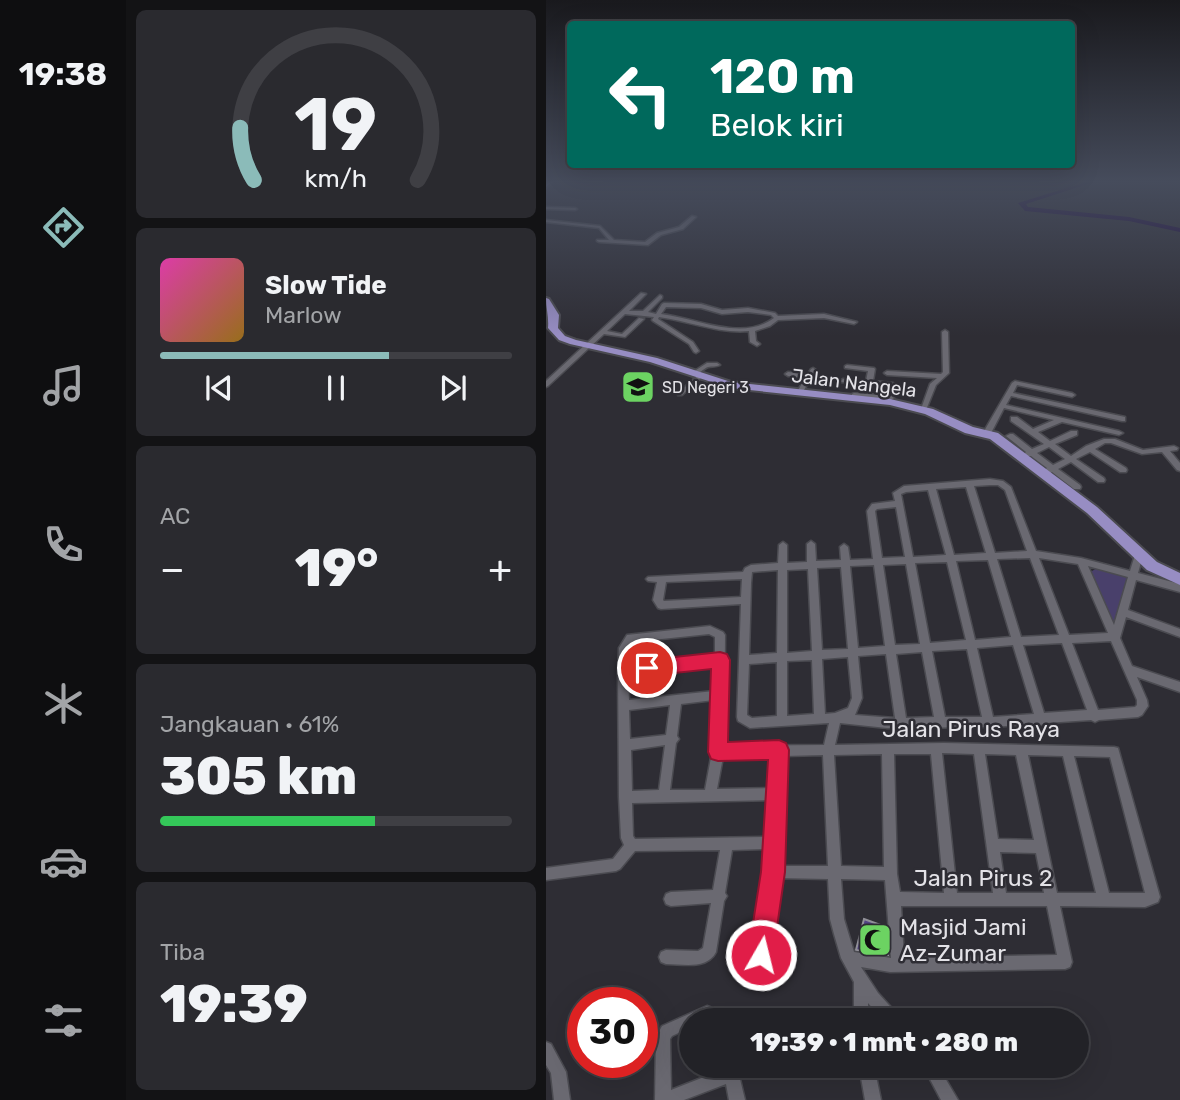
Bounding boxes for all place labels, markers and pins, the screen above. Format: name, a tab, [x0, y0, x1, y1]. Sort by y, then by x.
school or university icon: SD Negeri 3	[619, 368, 657, 406]
place label: SD Negeri 3	[662, 378, 749, 397]
pin	[617, 638, 677, 698]
place label: Masjid Jami Az-Zumar	[900, 913, 1027, 967]
mosque icon: Masjid Jami Az-Zumar	[856, 921, 894, 959]

